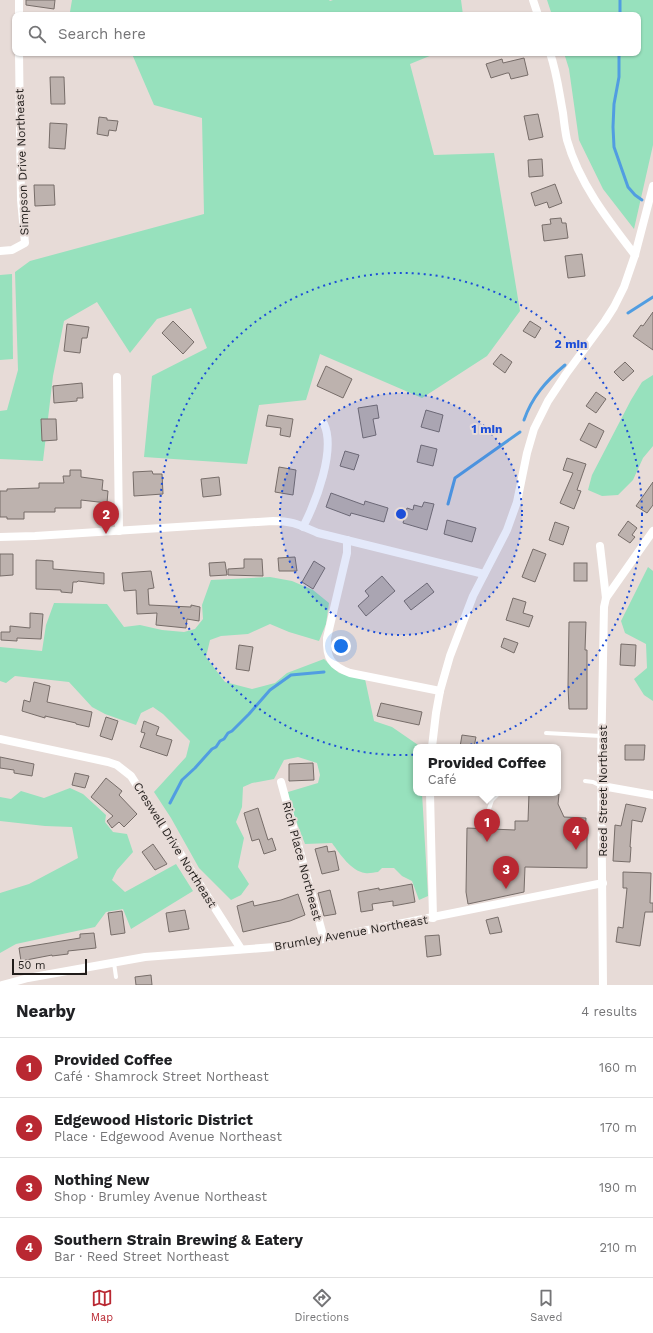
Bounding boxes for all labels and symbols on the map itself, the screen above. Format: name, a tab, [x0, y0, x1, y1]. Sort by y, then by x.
street label: Simpson Drive Northeast	[12, 88, 32, 236]
text: 2 min	[555, 337, 587, 351]
text: 1 min	[472, 422, 502, 436]
pin: 2	[93, 501, 119, 534]
centre of rings	[394, 507, 408, 521]
your location	[331, 636, 351, 656]
street label: Reed Street Northeast	[596, 725, 610, 857]
street label: Creswell Drive Northeast	[131, 780, 219, 910]
street label: Rich Place Northeast	[279, 800, 325, 922]
pin: 1	[474, 809, 500, 842]
pin: 4	[563, 817, 589, 850]
pin: 3	[493, 856, 519, 889]
street label: Brumley Avenue Northeast	[273, 913, 429, 953]
scale bar	[12, 957, 87, 976]

